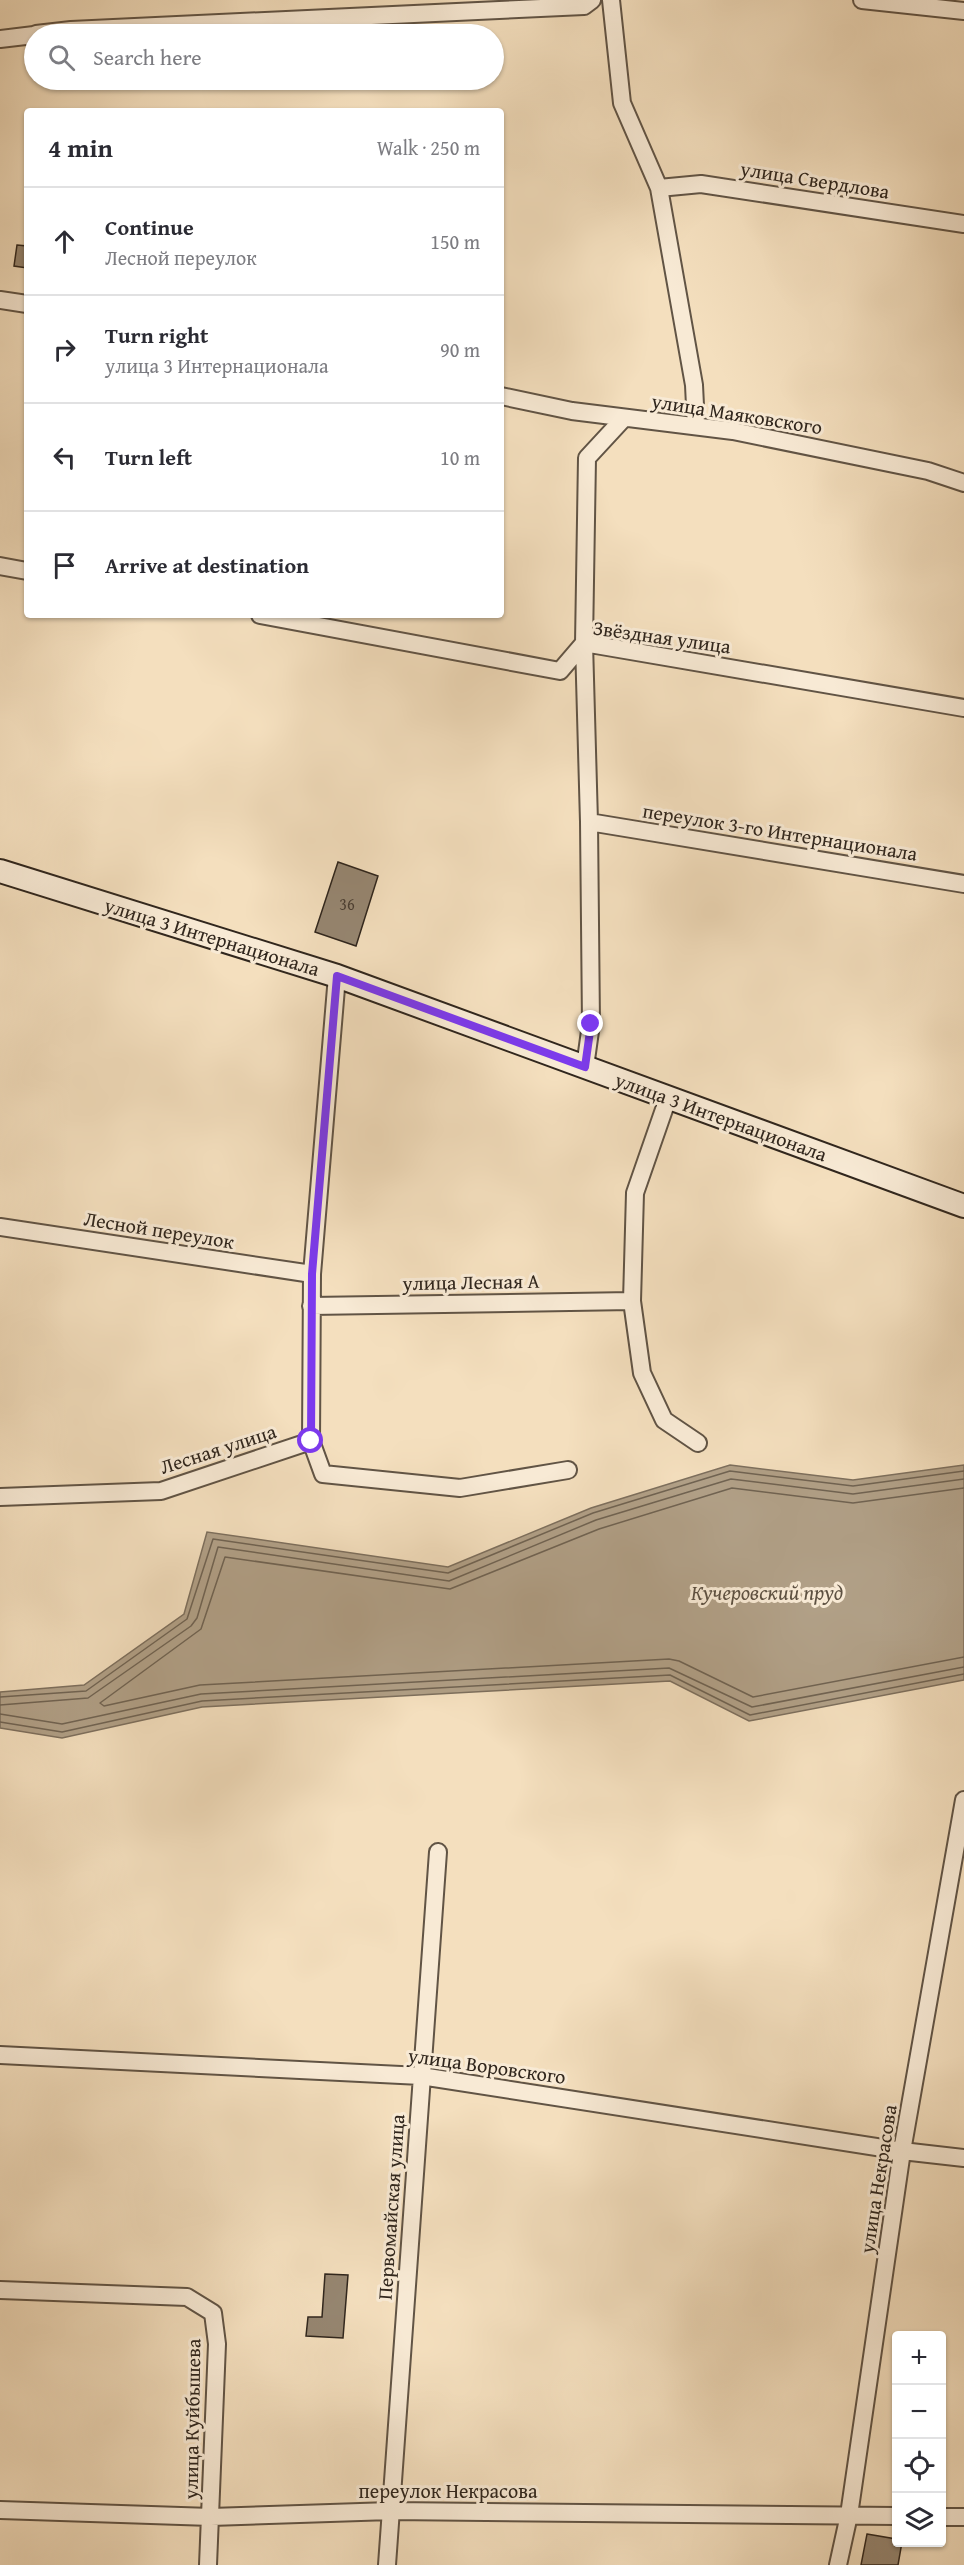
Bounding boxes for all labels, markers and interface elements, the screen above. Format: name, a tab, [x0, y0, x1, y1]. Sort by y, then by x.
search box	[24, 24, 504, 90]
icon: search	[45, 41, 78, 74]
text: Search here	[93, 41, 202, 73]
text: 4 min	[48, 128, 113, 167]
text: Walk · 250 m	[377, 133, 480, 162]
street label: улица Свердлова	[737, 153, 892, 206]
text: Continue	[105, 211, 194, 243]
icon: ahead	[48, 225, 81, 258]
text: 150 m	[430, 227, 480, 256]
text: Лесной переулок	[105, 243, 257, 272]
text: Turn right	[105, 319, 208, 351]
icon: right	[48, 333, 81, 366]
text: 90 m	[440, 335, 480, 364]
text: улица 3 Интернационала	[105, 351, 329, 380]
street label: улица Маяковского	[649, 386, 824, 441]
icon: left	[48, 441, 81, 474]
text: Turn left	[105, 441, 192, 473]
text: 10 m	[440, 443, 480, 472]
icon: arrive	[48, 549, 81, 582]
text: Arrive at destination	[105, 549, 309, 581]
street label: Звёздная улица	[591, 612, 733, 661]
street label: переулок 3-го Интернационала	[641, 795, 920, 868]
street label: улица 3 Интернационала	[100, 890, 324, 983]
house number: 36	[339, 892, 355, 916]
route end	[577, 1010, 603, 1036]
street label: улица 3 Интернационала	[610, 1064, 832, 1169]
street label: Лесной переулок	[82, 1203, 237, 1256]
street label: улица Лесная А	[401, 1266, 540, 1297]
street label: Лесная улица	[156, 1416, 280, 1481]
route start	[297, 1427, 323, 1453]
water label: Кучеровский пруд	[691, 1577, 843, 1608]
street label: улица Воровского	[405, 2040, 568, 2091]
street label: улица Некрасова	[851, 2102, 904, 2256]
street label: Первомайская улица	[370, 2113, 411, 2301]
map controls	[892, 2331, 946, 2547]
button: +	[892, 2331, 946, 2385]
street label: улица Куйбышева	[176, 2338, 207, 2501]
button: −	[892, 2385, 946, 2439]
button: locate	[892, 2439, 946, 2493]
street label: переулок Некрасова	[359, 2476, 538, 2505]
button: layers	[892, 2493, 946, 2547]

